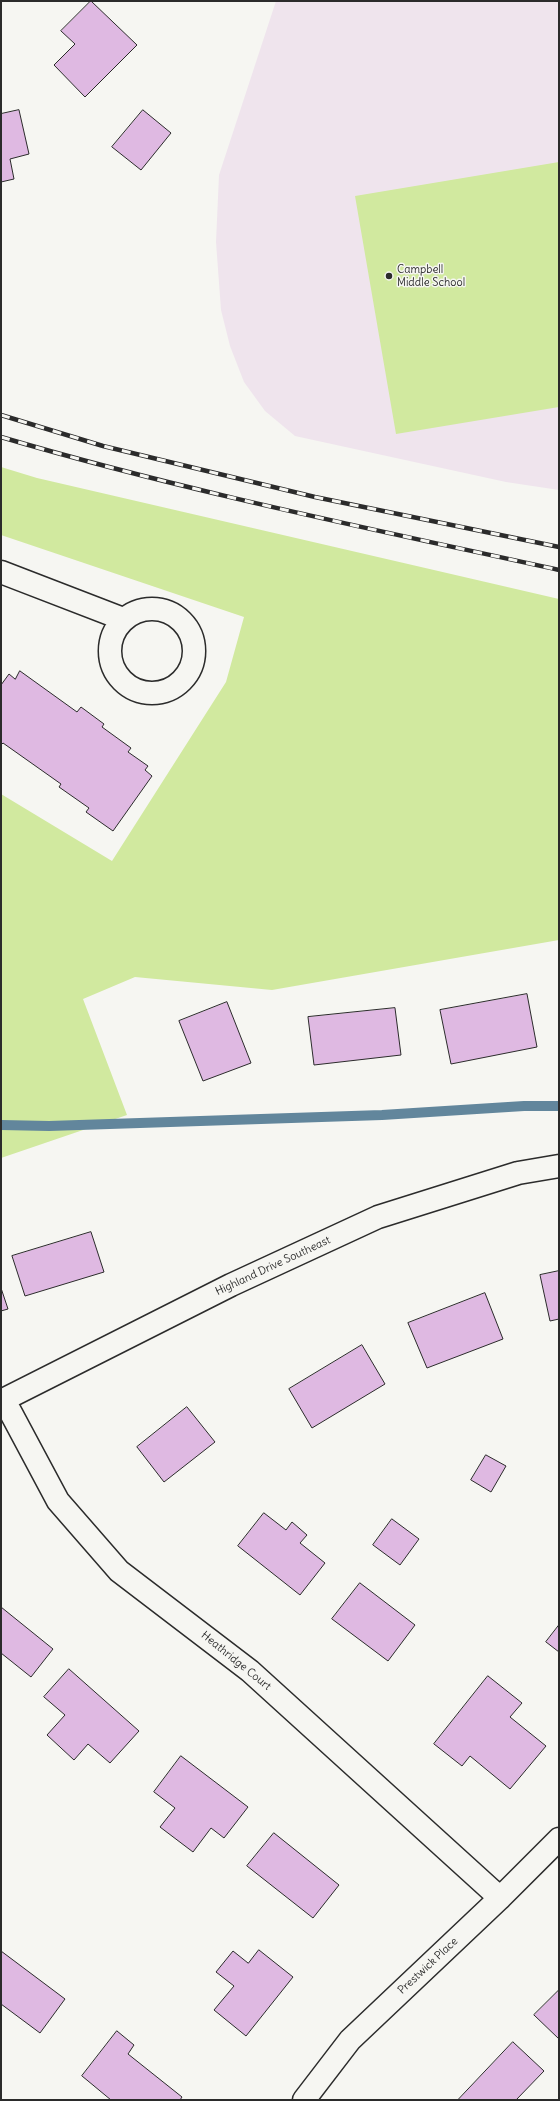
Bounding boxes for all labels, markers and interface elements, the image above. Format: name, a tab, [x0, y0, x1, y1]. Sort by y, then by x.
place label: Campbell Middle School	[397, 263, 465, 289]
marker: Campbell Middle School	[384, 271, 394, 281]
street label: Highland Drive Southeast	[213, 1234, 333, 1298]
street label: Heathridge Court	[198, 1629, 274, 1693]
street label: Prestwick Place	[395, 1935, 461, 1997]

